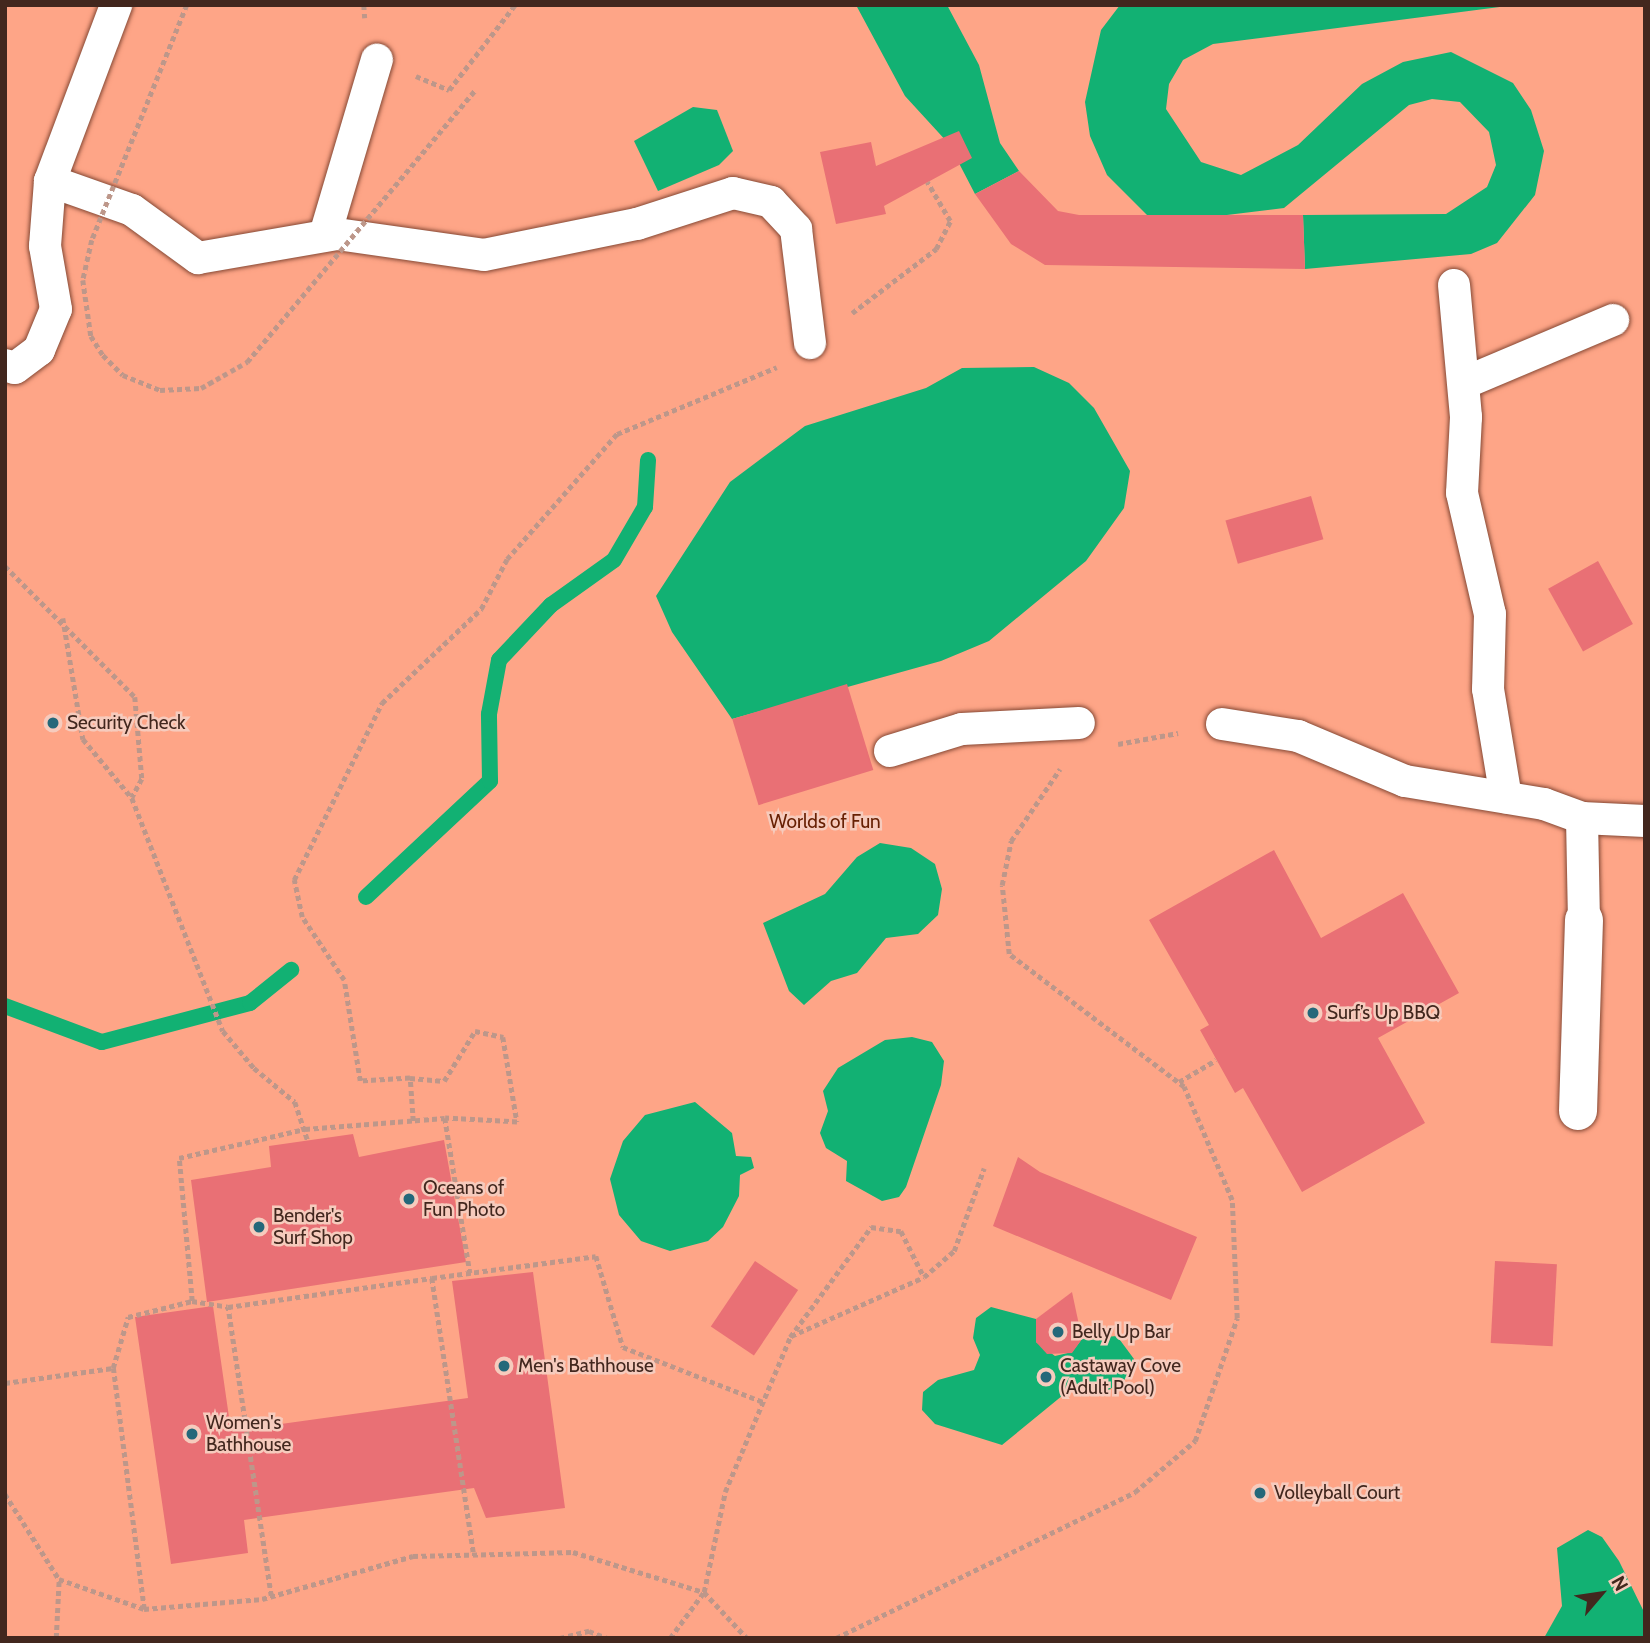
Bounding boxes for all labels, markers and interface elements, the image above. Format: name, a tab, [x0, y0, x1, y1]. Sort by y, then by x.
place label: Security Check	[67, 712, 186, 734]
marker: Security Check	[45, 715, 61, 731]
park label: Worlds of Fun	[769, 811, 881, 833]
place label: Surf’s Up BBQ	[1327, 1002, 1440, 1024]
marker: Surf’s Up BBQ	[1305, 1005, 1321, 1021]
place label: Oceans of Fun Photo	[423, 1177, 505, 1221]
marker: Oceans of Fun Photo	[401, 1191, 417, 1207]
place label: Bender's Surf Shop	[273, 1205, 353, 1249]
marker: Bender's Surf Shop	[251, 1219, 267, 1235]
place label: Belly Up Bar	[1072, 1321, 1171, 1343]
marker: Belly Up Bar	[1050, 1324, 1066, 1340]
place label: Men's Bathhouse	[518, 1355, 654, 1377]
place label: Castaway Cove (Adult Pool)	[1060, 1355, 1181, 1399]
marker: Men's Bathhouse	[496, 1358, 512, 1374]
marker: Castaway Cove (Adult Pool)	[1038, 1369, 1054, 1385]
place label: Women's Bathhouse	[206, 1412, 291, 1456]
marker: Women's Bathhouse	[184, 1426, 200, 1442]
place label: Volleyball Court	[1274, 1482, 1400, 1504]
marker: Volleyball Court	[1252, 1485, 1268, 1501]
north arrow	[1566, 1559, 1636, 1629]
text: N	[1606, 1572, 1633, 1595]

